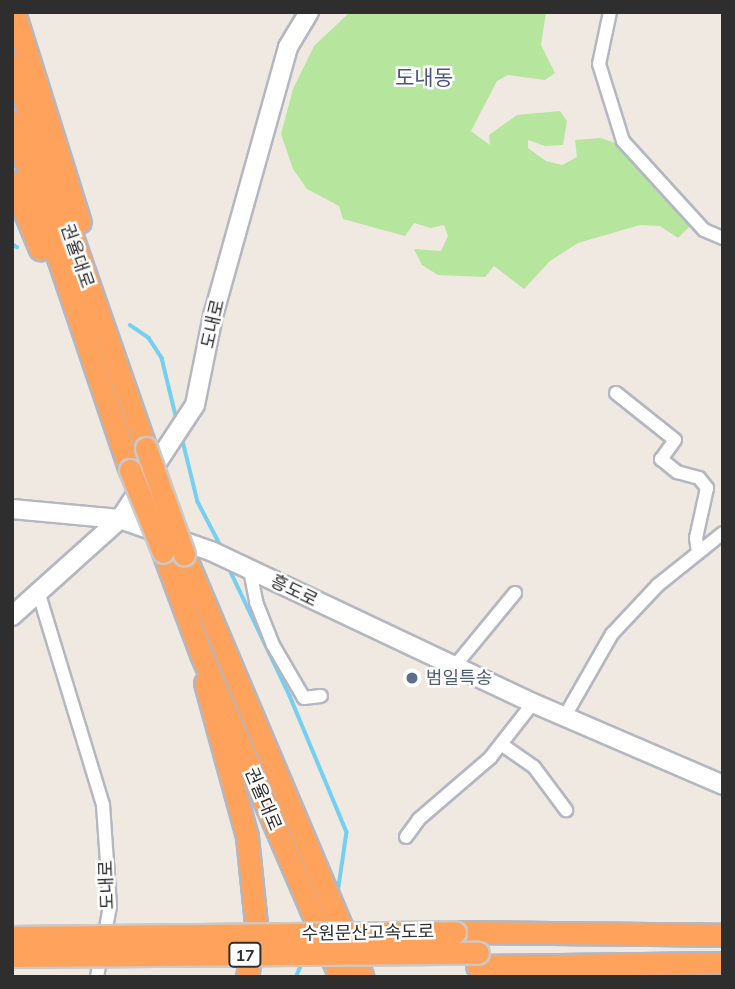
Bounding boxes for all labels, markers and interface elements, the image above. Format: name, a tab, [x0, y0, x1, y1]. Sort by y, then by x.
district label: 도내동	[395, 64, 453, 90]
street label: 권율대로	[56, 221, 98, 291]
street label: 도내로	[197, 297, 229, 351]
street label: 흥도로	[267, 570, 321, 612]
place label: 범일특송	[426, 667, 492, 689]
marker: 범일특송	[404, 670, 420, 686]
street label: 권율대로	[240, 764, 286, 834]
street label: 도내로	[95, 860, 119, 910]
street label: 수원문산고속도로	[302, 921, 434, 945]
road number: 17	[228, 942, 262, 967]

